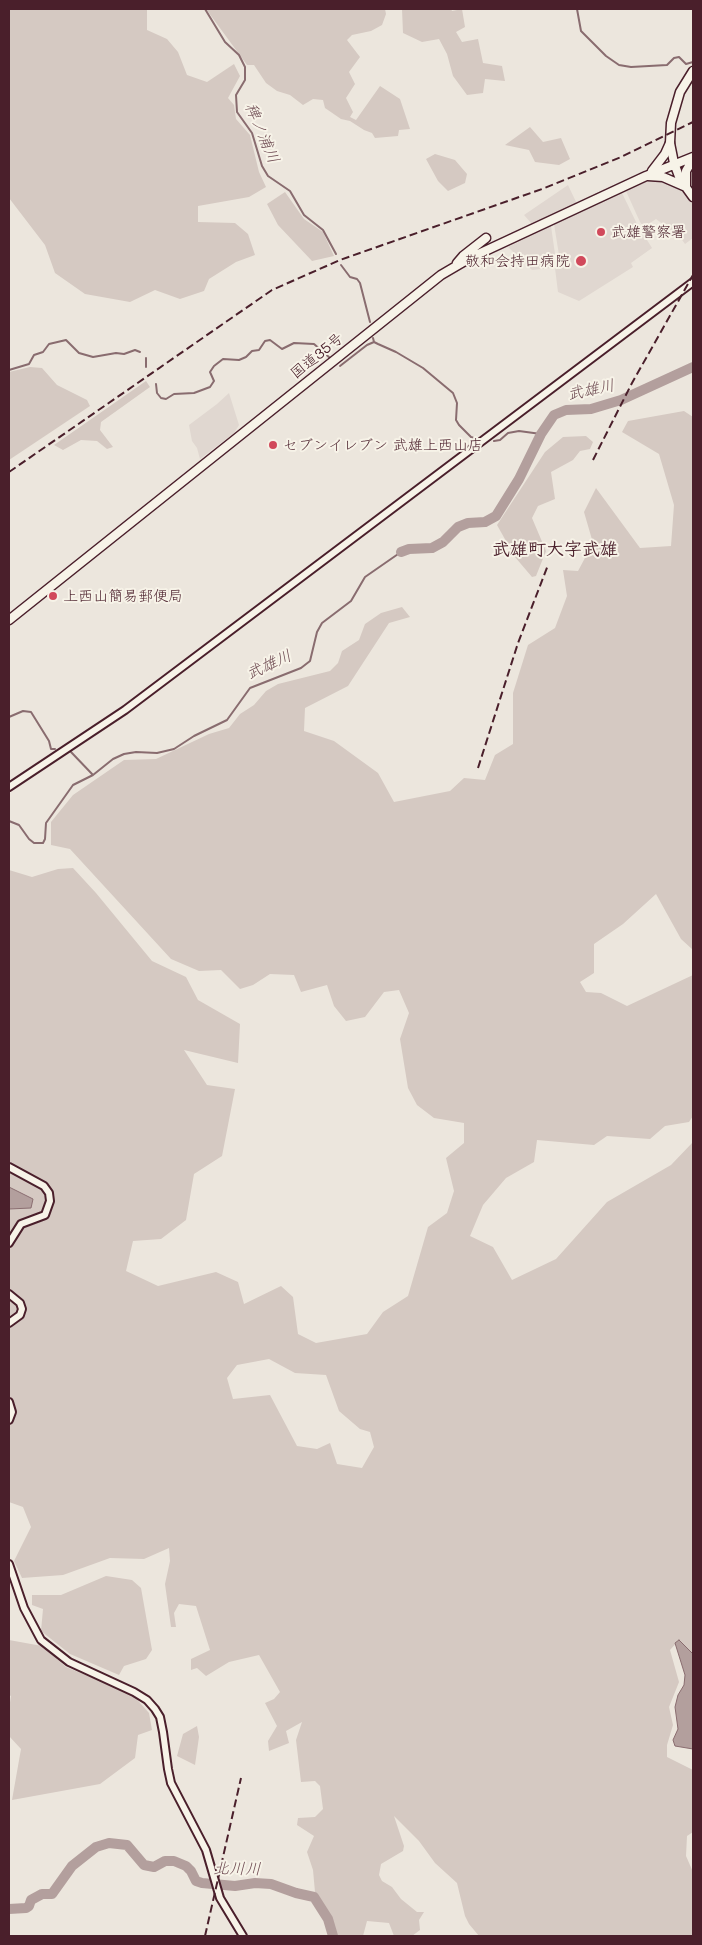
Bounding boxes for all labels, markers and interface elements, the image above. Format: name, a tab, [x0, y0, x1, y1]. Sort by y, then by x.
water label: 稗ノ浦川	[241, 100, 283, 166]
place label: 武雄警察署	[611, 223, 686, 241]
marker: 武雄警察署	[595, 226, 607, 238]
place label: 敬和会持田病院	[465, 252, 570, 270]
marker: 敬和会持田病院	[574, 254, 588, 268]
street label: 国道35号	[287, 329, 347, 383]
water label: 武雄川	[566, 376, 616, 404]
place label: セブンイレブン 武雄上西山店	[283, 436, 483, 454]
marker: セブンイレブン 武雄上西山店	[267, 439, 279, 451]
district label: 武雄町大字武雄	[492, 538, 618, 560]
place label: 上西山簡易郵便局	[63, 587, 183, 605]
marker: 上西山簡易郵便局	[47, 590, 59, 602]
water label: 武雄川	[243, 646, 295, 684]
water label: 北川川	[213, 1859, 261, 1879]

